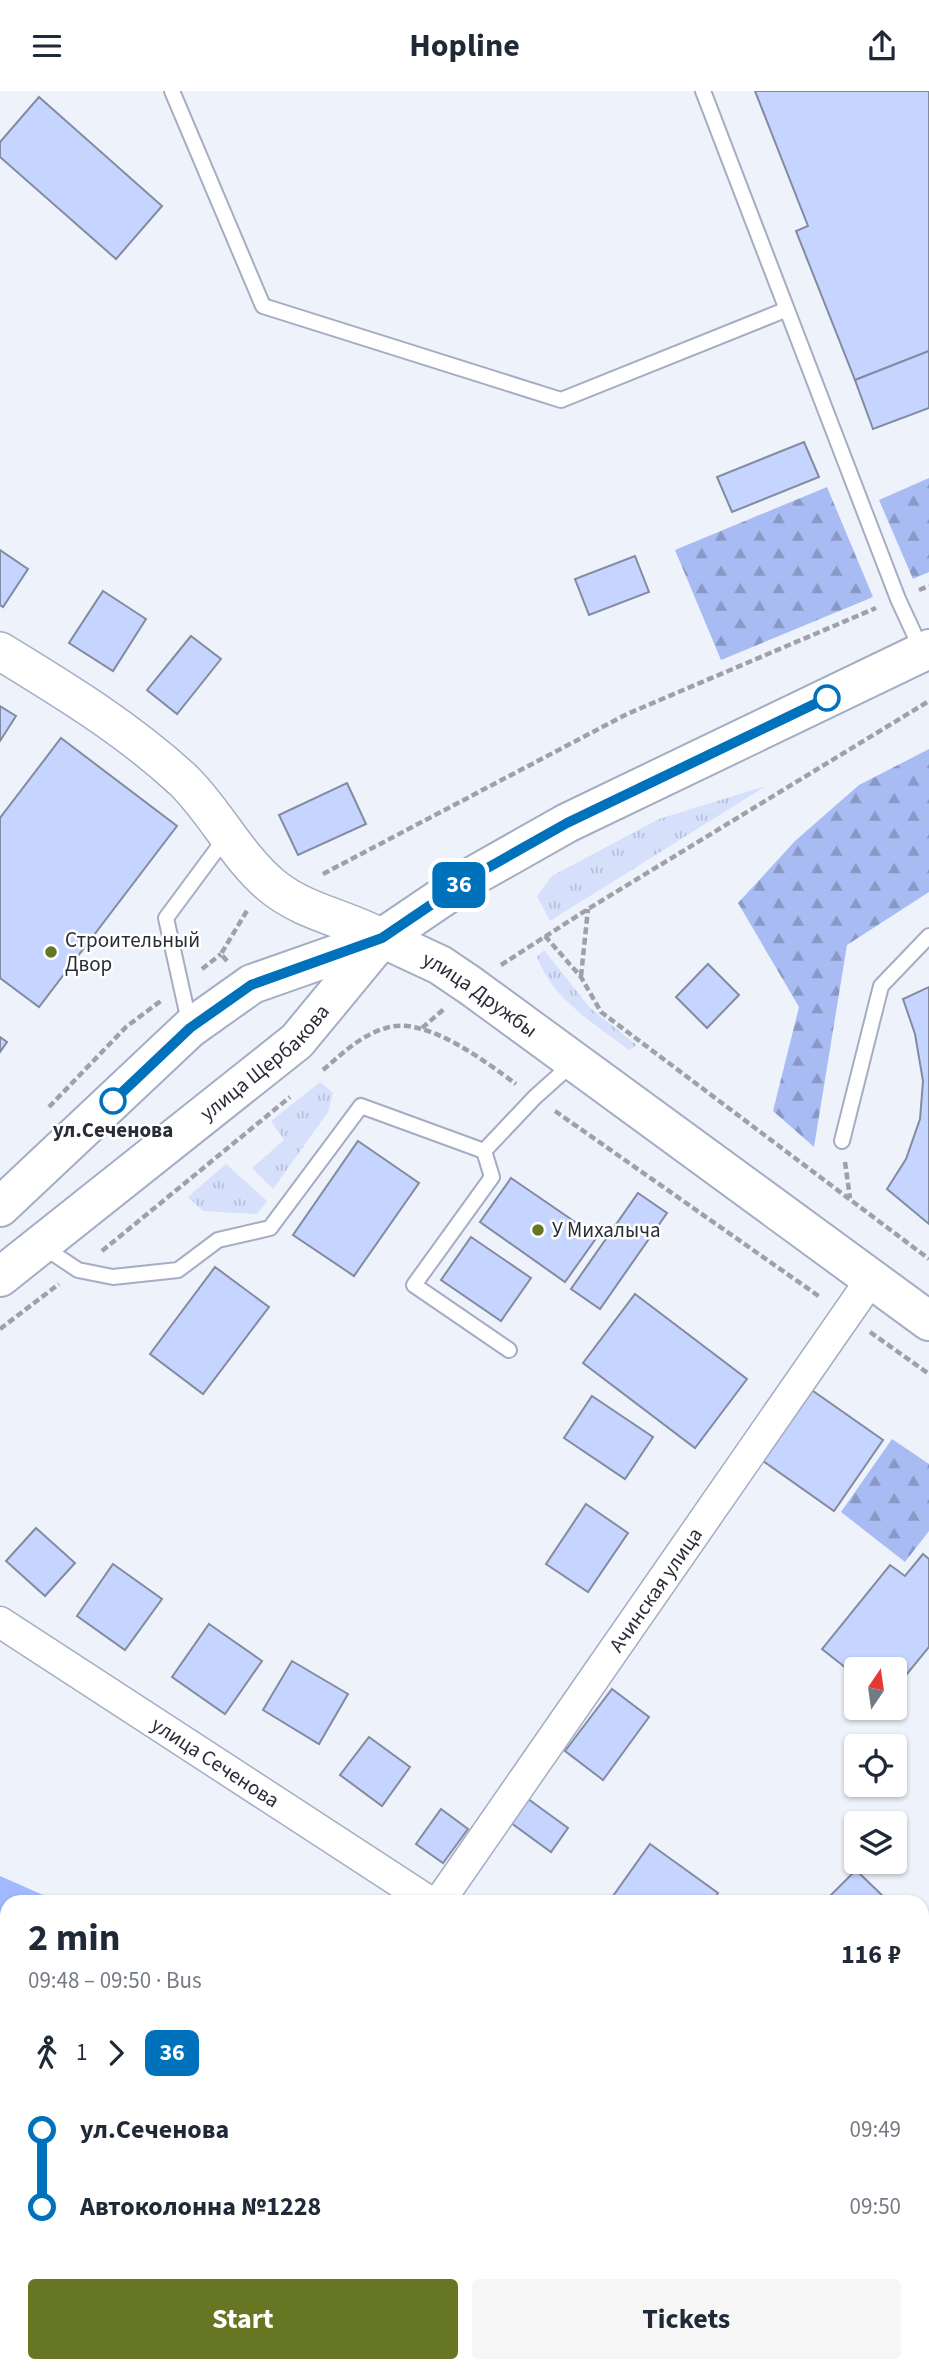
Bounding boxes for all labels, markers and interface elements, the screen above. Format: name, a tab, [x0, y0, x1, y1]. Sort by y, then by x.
text: Hopline	[409, 23, 520, 69]
icon: menu	[28, 27, 66, 65]
icon: share	[863, 27, 901, 65]
unlabelled marker	[814, 685, 840, 711]
line badge: 36	[428, 862, 490, 908]
text: 36	[446, 867, 472, 902]
place label: Строительный Двор	[65, 925, 200, 979]
marker: Строительный Двор	[43, 944, 59, 960]
street label: улица Дружбы	[418, 944, 544, 1045]
street label: улица Щербакова	[193, 998, 337, 1128]
marker: ул.Сеченова	[100, 1088, 126, 1114]
place label: ул.Сеченова	[53, 1115, 173, 1145]
place label: У Михалыча	[552, 1215, 661, 1245]
marker: У Михалыча	[530, 1222, 546, 1238]
street label: Ачинская улица	[602, 1521, 710, 1658]
north arrow	[844, 1657, 906, 1720]
map controls	[844, 1657, 907, 1874]
street label: улица Сеченова	[145, 1709, 285, 1815]
button: locate	[844, 1734, 907, 1797]
button: layers	[844, 1811, 907, 1874]
text: 2 min	[28, 1911, 120, 1965]
text: 116 ₽	[841, 1936, 901, 1973]
text: 09:48 – 09:50 · Bus	[28, 1964, 202, 1997]
icon: walk	[28, 2034, 66, 2072]
icon: forward	[97, 2034, 135, 2072]
text: 36	[159, 2035, 185, 2070]
text: 1	[76, 2036, 87, 2069]
text: ул.Сеченова	[80, 2111, 229, 2148]
text: 09:49	[850, 2113, 901, 2146]
text: Автоколонна №1228	[80, 2188, 321, 2225]
text: 09:50	[850, 2190, 901, 2223]
button: Start	[28, 2279, 458, 2359]
button: Tickets	[472, 2279, 901, 2359]

